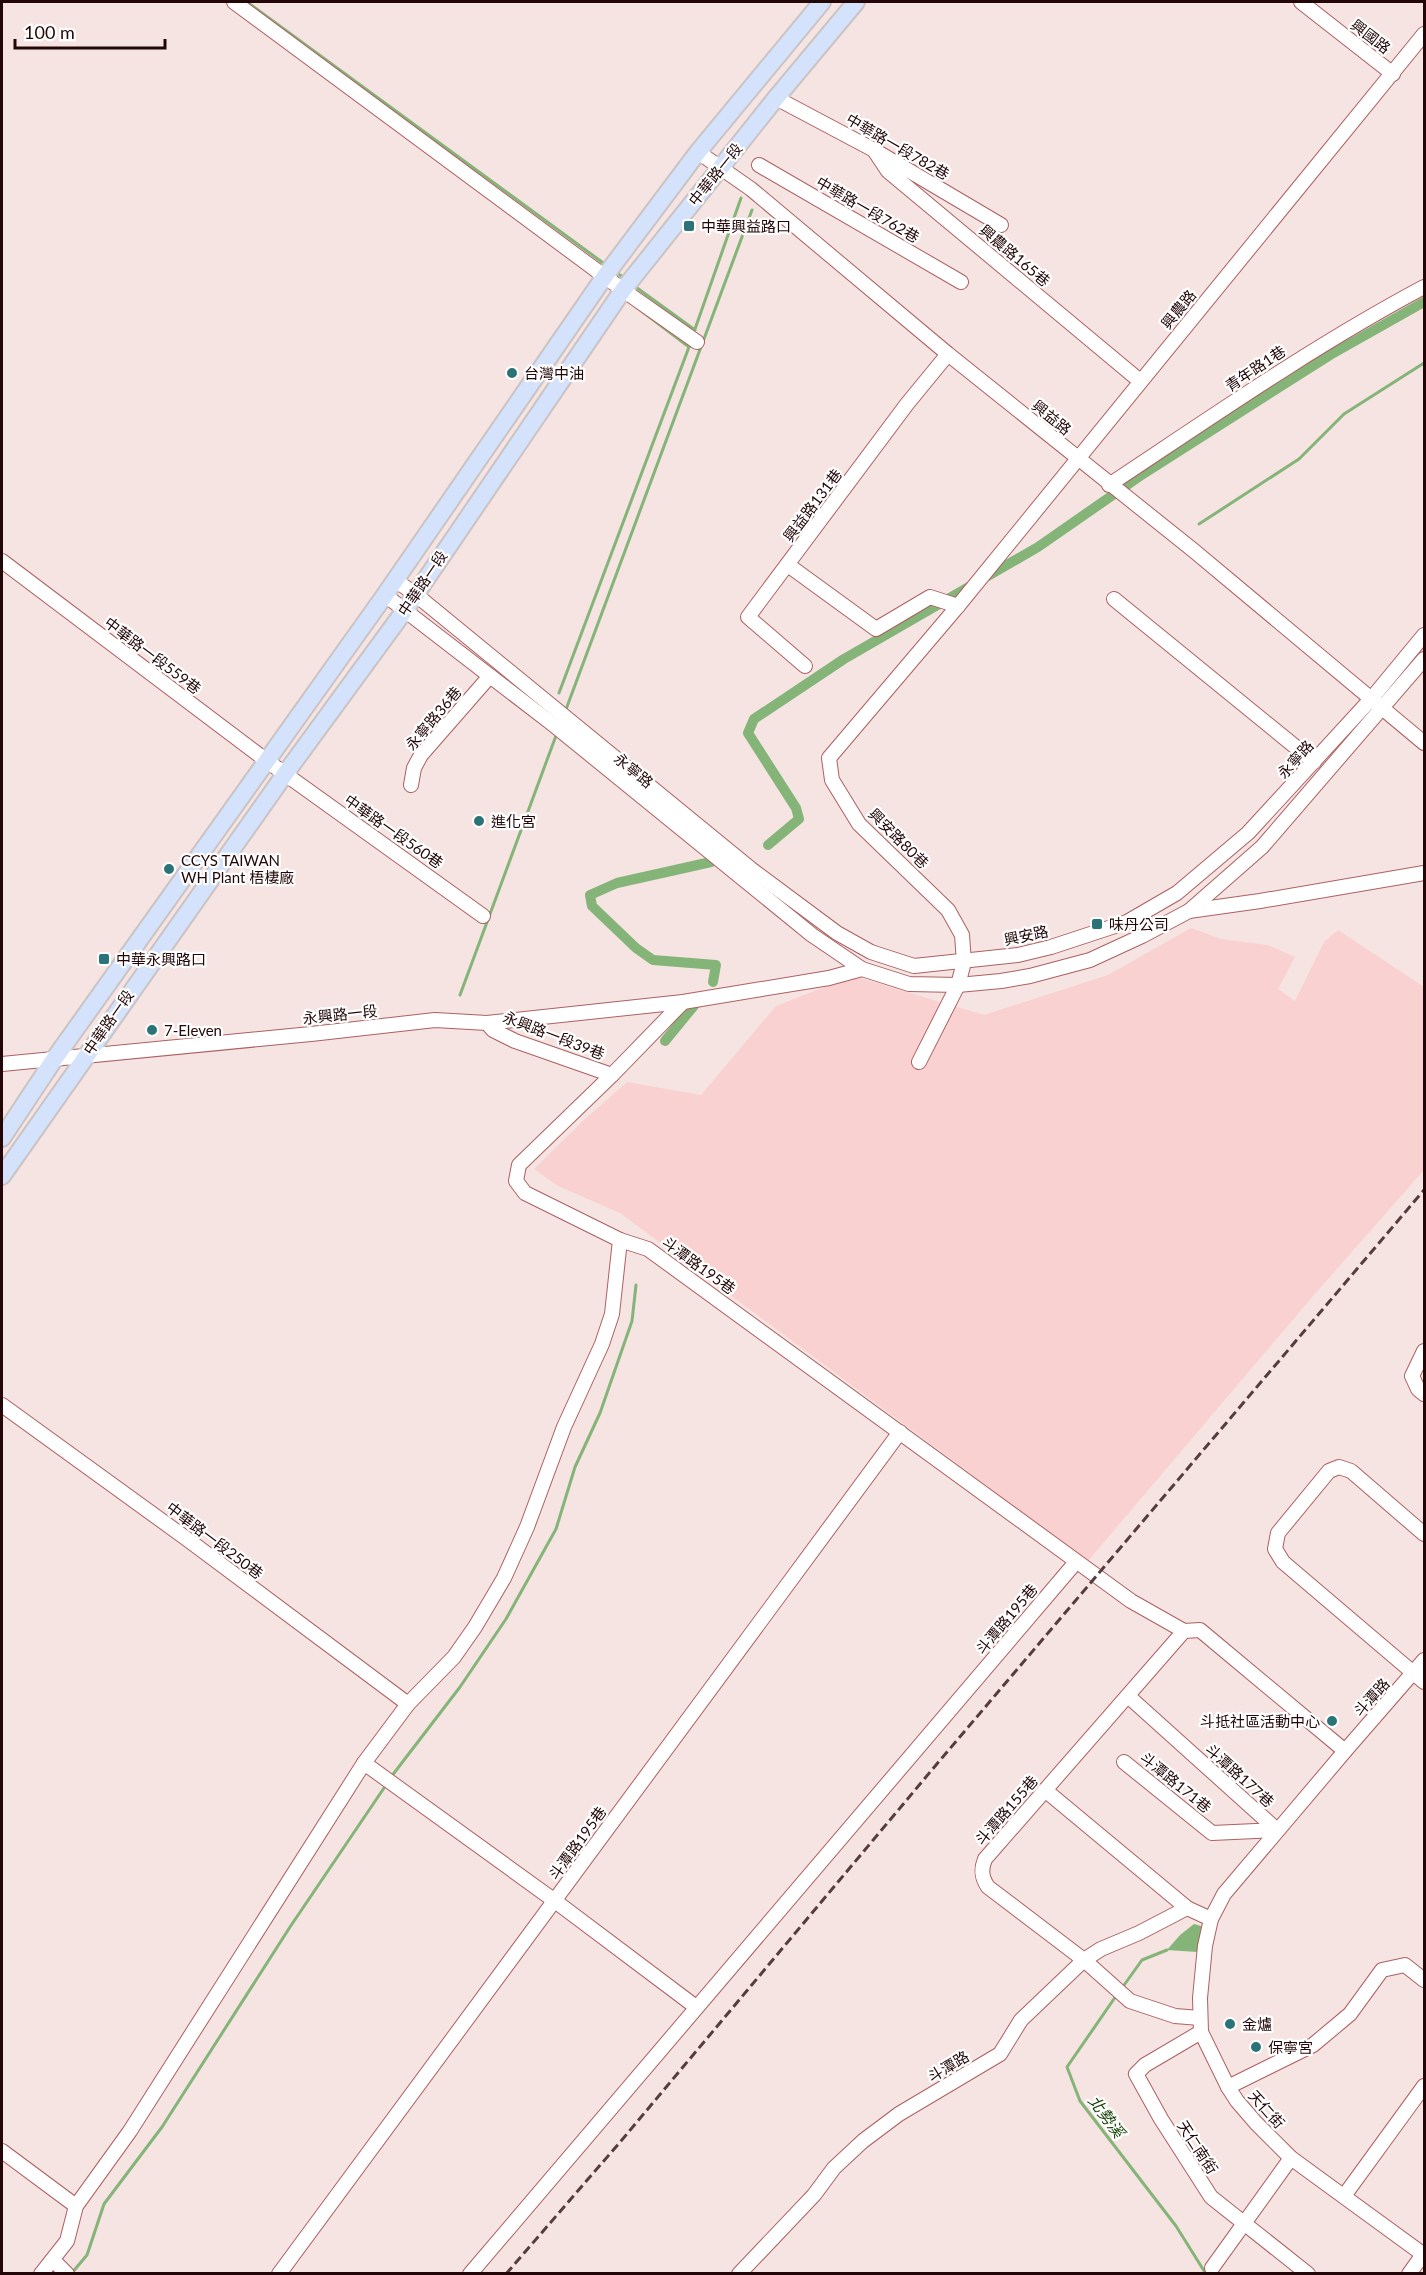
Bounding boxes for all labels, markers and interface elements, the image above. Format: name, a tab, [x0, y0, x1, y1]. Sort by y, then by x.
scale bar	[15, 12, 165, 50]
street label: 興國路	[1348, 15, 1394, 57]
text: 100 m	[24, 21, 75, 43]
street label: 中華路一段782巷	[843, 109, 953, 183]
street label: 中華路一段	[684, 139, 746, 209]
street label: 中華路一段762巷	[813, 172, 923, 246]
place label: 中華興益路口	[701, 217, 791, 235]
marker: 中華興益路口	[682, 219, 696, 233]
street label: 興農路165巷	[976, 220, 1054, 290]
street label: 興農路	[1157, 286, 1199, 332]
street label: 青年路1巷	[1221, 341, 1289, 395]
place label: 台灣中油	[524, 364, 584, 382]
marker: 台灣中油	[505, 366, 519, 380]
street label: 興益路	[1029, 396, 1075, 438]
street label: 興益路131巷	[779, 465, 845, 545]
street label: 中華路一段	[394, 547, 450, 619]
street label: 中華路一段559巷	[101, 613, 205, 697]
street label: 永寧路36巷	[401, 683, 465, 753]
street label: 永寧路	[1273, 736, 1317, 782]
street label: 永寧路	[611, 749, 657, 791]
street label: 中華路一段560巷	[341, 790, 447, 872]
street label: 興安路80巷	[865, 804, 933, 872]
place label: 進化宮	[491, 812, 536, 830]
marker: 進化宮	[472, 814, 486, 828]
place label: CCYS TAIWAN WH Plant 梧棲廠	[181, 851, 294, 886]
marker: CCYS TAIWAN WH Plant 梧棲廠	[162, 862, 176, 876]
place label: 味丹公司	[1109, 915, 1169, 933]
marker: 味丹公司	[1090, 917, 1104, 931]
street label: 興安路	[1002, 922, 1050, 948]
place label: 中華永興路口	[116, 950, 206, 968]
marker: 中華永興路口	[97, 952, 111, 966]
street label: 中華路一段	[79, 986, 137, 1058]
street label: 永興路一段	[302, 1001, 378, 1027]
street label: 永興路一段39巷	[501, 1007, 607, 1063]
place label: 7-Eleven	[164, 1021, 222, 1039]
marker: 7-Eleven	[145, 1023, 159, 1037]
street label: 斗潭路195巷	[659, 1232, 739, 1298]
street label: 中華路一段250巷	[163, 1498, 267, 1582]
street label: 斗潭路195巷	[971, 1580, 1041, 1658]
street label: 斗潭路	[1349, 1674, 1393, 1720]
place label: 斗抵社區活動中心	[1200, 1712, 1320, 1730]
marker: 斗抵社區活動中心	[1325, 1714, 1339, 1728]
street label: 斗潭路177巷	[1202, 1740, 1278, 1810]
street label: 斗潭路171巷	[1137, 1748, 1215, 1816]
street label: 斗潭路155巷	[971, 1772, 1041, 1848]
street label: 斗潭路195巷	[544, 1803, 610, 1883]
place label: 金爐	[1242, 2015, 1272, 2033]
marker: 金爐	[1223, 2017, 1237, 2031]
place label: 保寧宮	[1268, 2038, 1313, 2056]
marker: 保寧宮	[1249, 2040, 1263, 2054]
street label: 斗潭路	[924, 2047, 972, 2085]
street label: 天仁街	[1245, 2086, 1289, 2132]
water label: 北勢溪	[1085, 2091, 1130, 2142]
street label: 天仁南街	[1174, 2117, 1222, 2177]

